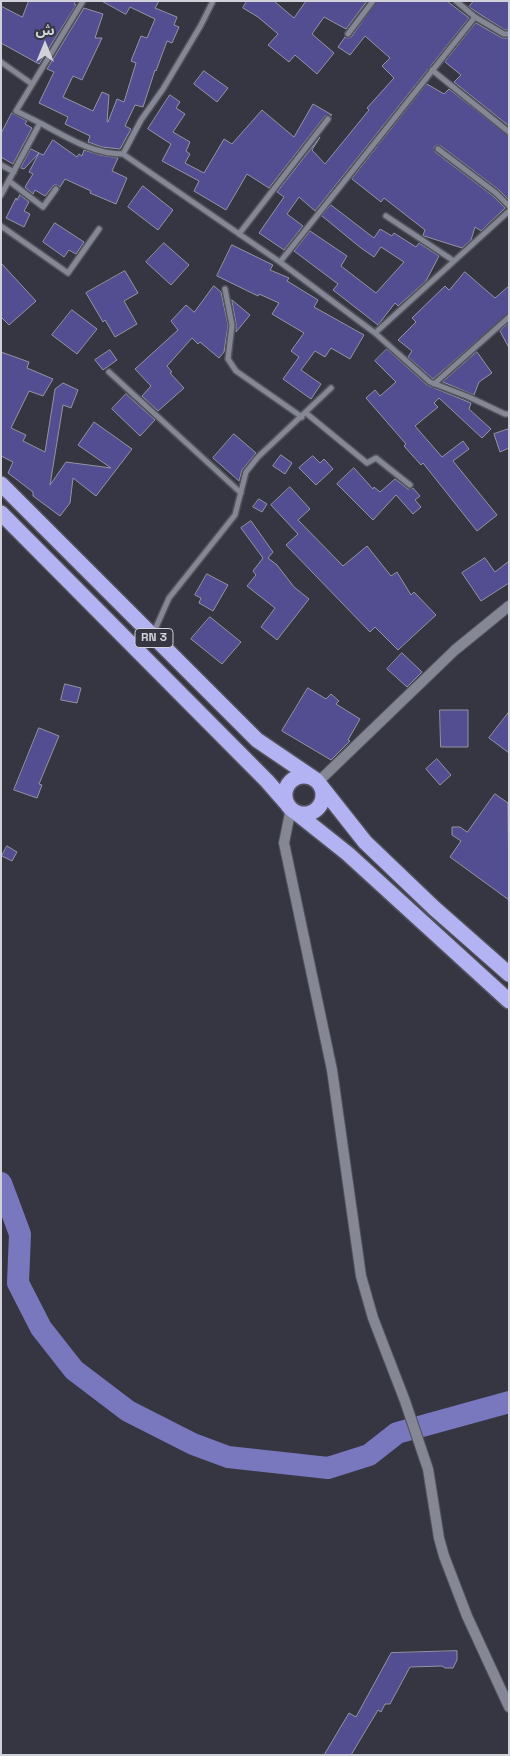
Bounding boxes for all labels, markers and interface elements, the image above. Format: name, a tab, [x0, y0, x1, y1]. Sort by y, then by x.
north arrow	[20, 20, 70, 70]
text: ش	[35, 21, 55, 39]
road number: RN 3	[135, 628, 173, 648]

